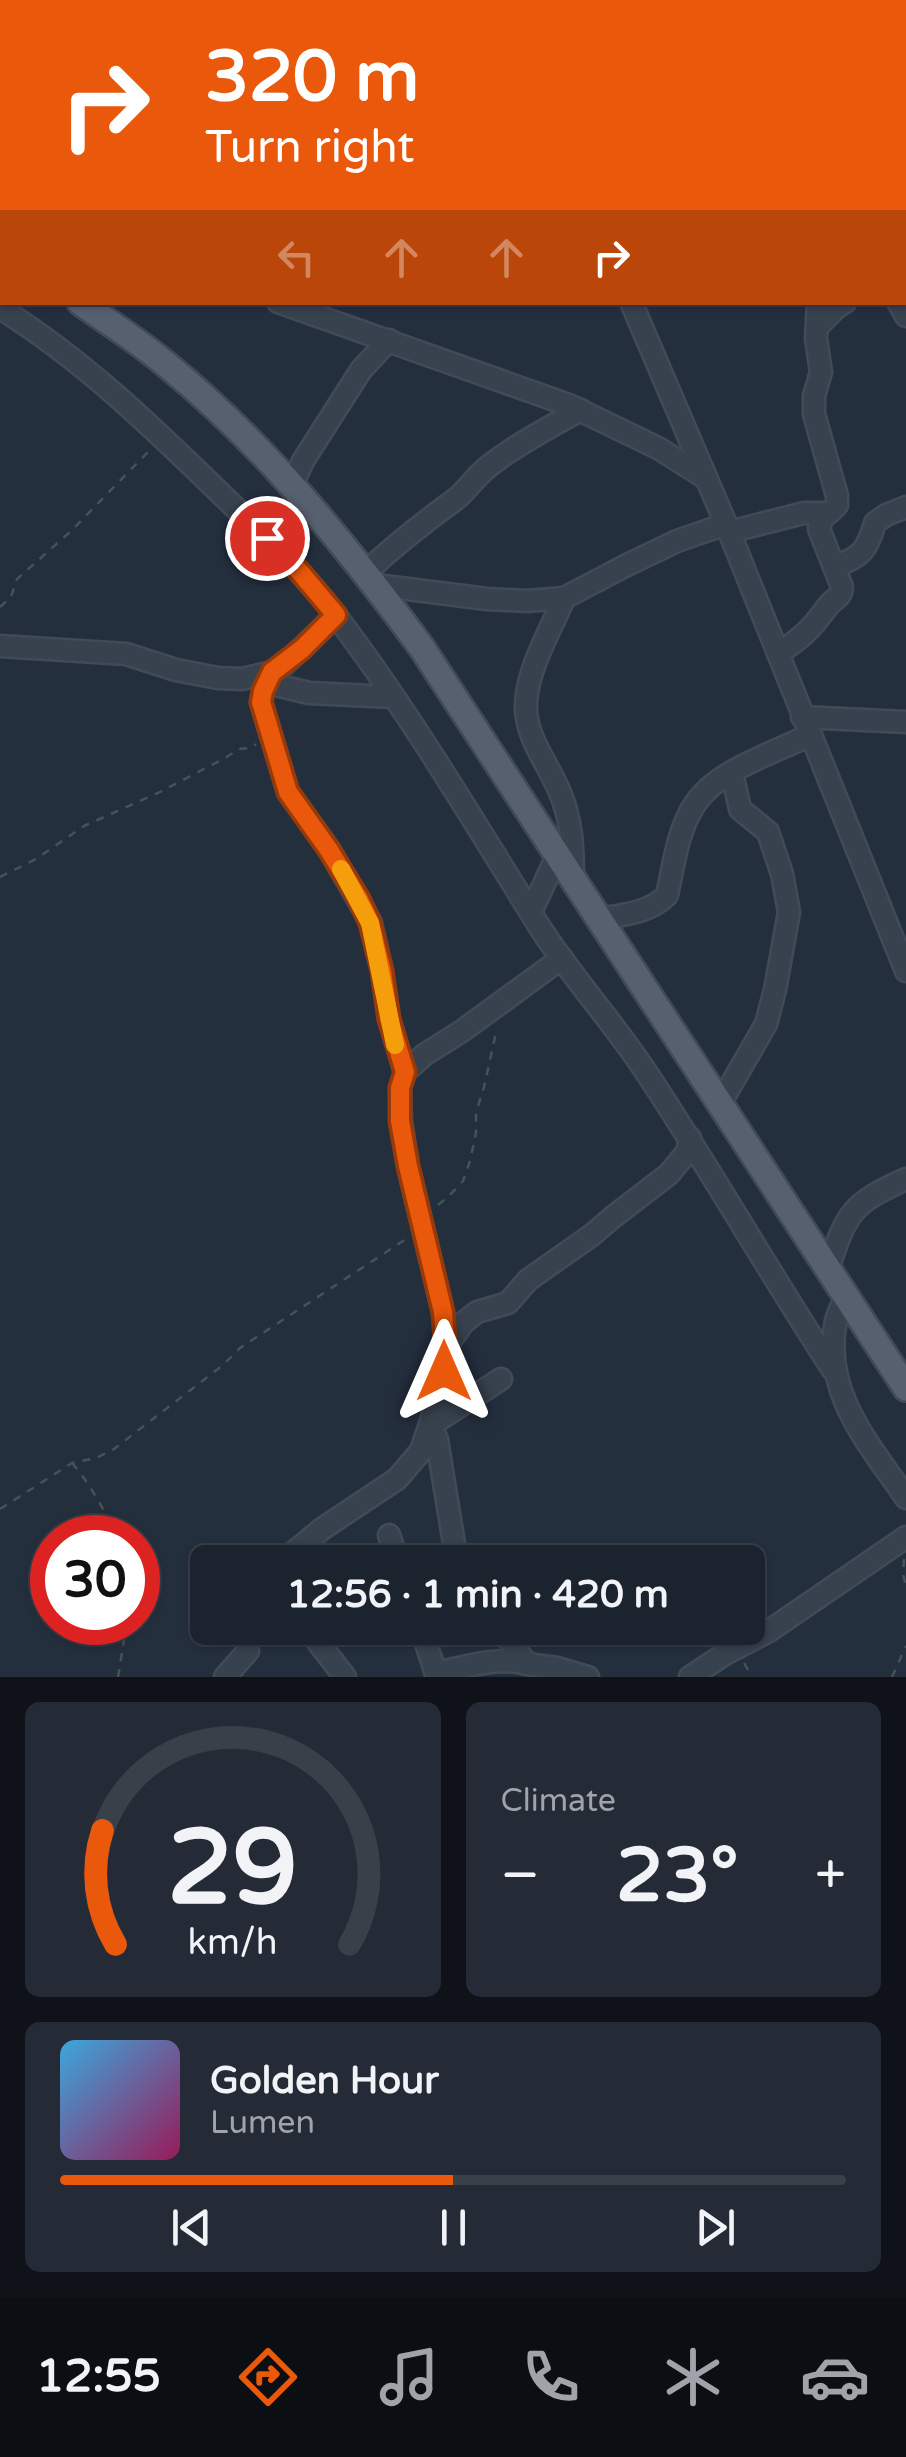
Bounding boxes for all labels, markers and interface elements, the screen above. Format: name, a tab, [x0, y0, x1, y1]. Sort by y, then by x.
text: 320 m	[205, 36, 419, 120]
icon: right	[40, 40, 170, 170]
text: Turn right	[205, 121, 414, 175]
icon: left	[269, 230, 324, 285]
icon: ahead	[374, 230, 429, 285]
icon: ahead	[479, 230, 534, 285]
icon: right	[584, 230, 639, 285]
pin	[225, 496, 310, 581]
icon: arrive	[240, 511, 295, 566]
position arrow	[392, 1319, 496, 1423]
speed limit sign: 30	[30, 1515, 160, 1645]
text: 12:56 · 1 min · 420 m	[286, 1572, 669, 1618]
text: Climate	[501, 1782, 616, 1820]
text: 29	[167, 1807, 298, 1932]
text: 23°	[616, 1831, 739, 1921]
text: −	[501, 1843, 540, 1909]
text: +	[815, 1843, 846, 1909]
text: km/h	[188, 1921, 278, 1964]
text: Golden Hour	[210, 2058, 439, 2104]
text: Lumen	[210, 2104, 315, 2142]
icon: previous	[164, 2200, 219, 2255]
icon: pause	[426, 2200, 481, 2255]
icon: next	[688, 2200, 743, 2255]
icon: directions	[233, 2342, 303, 2412]
icon: music	[374, 2342, 444, 2412]
icon: phone	[516, 2342, 586, 2412]
icon: climate	[658, 2342, 728, 2412]
icon: car	[800, 2342, 870, 2412]
text: 12:55	[36, 2350, 161, 2404]

